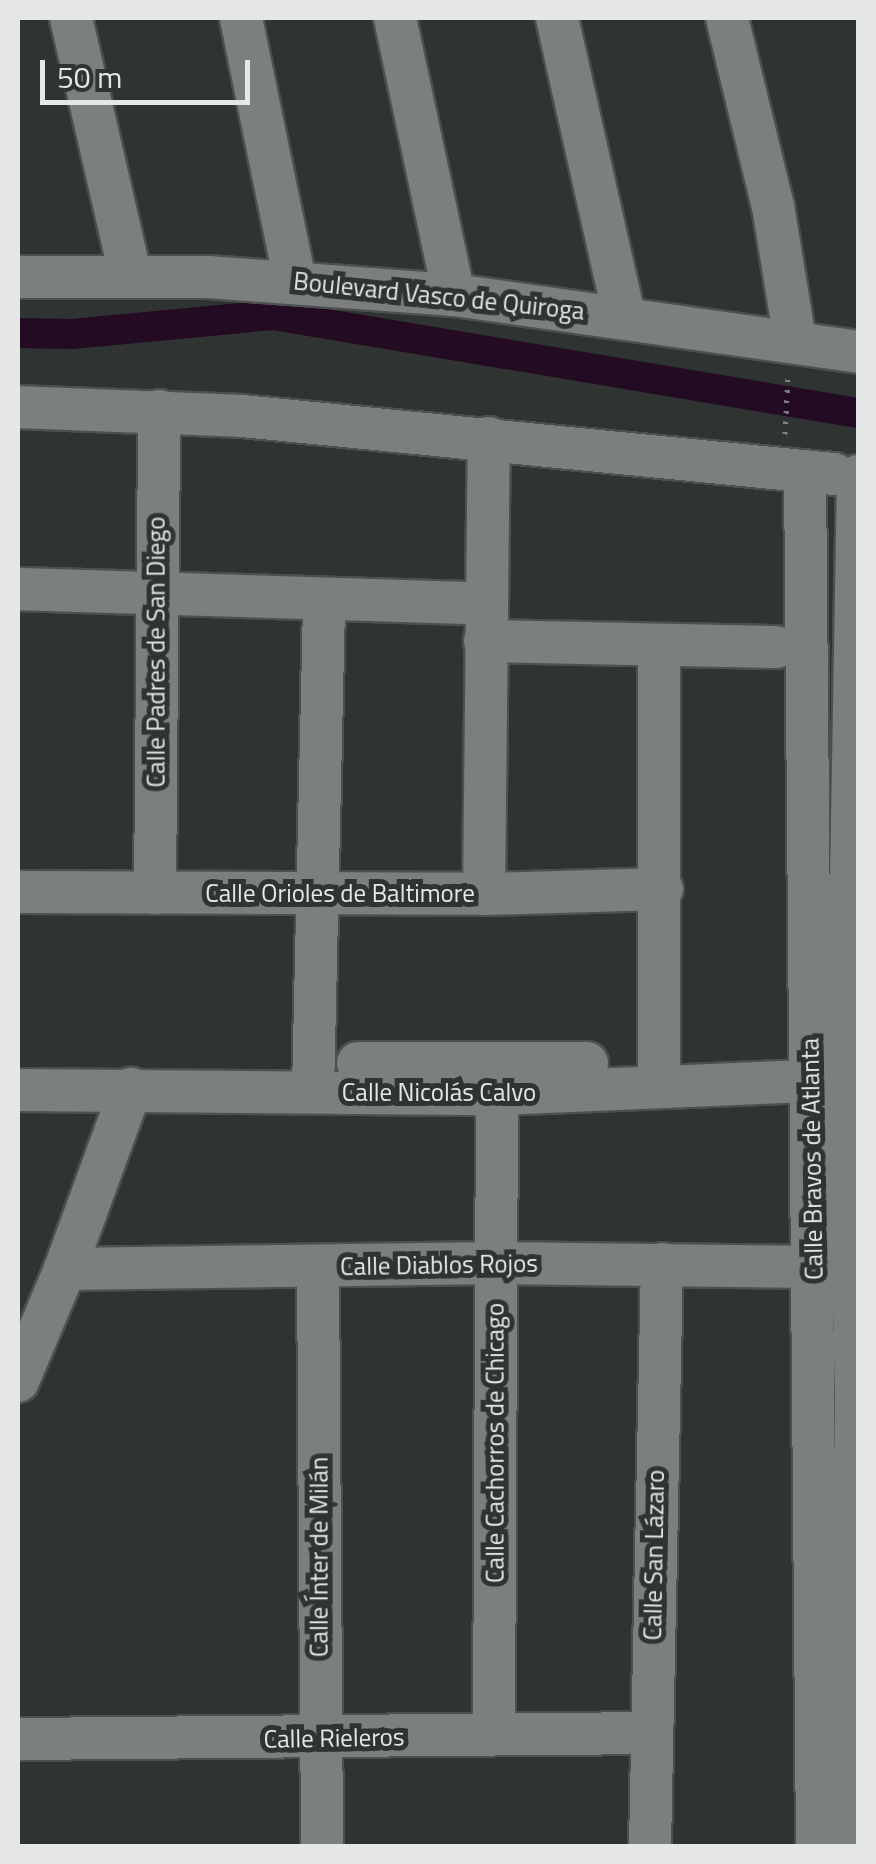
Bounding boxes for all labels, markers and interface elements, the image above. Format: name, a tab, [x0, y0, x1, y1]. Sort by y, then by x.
scale bar	[45, 40, 255, 102]
text: 50 m	[57, 54, 122, 100]
street label: Boulevard Vasco de Quiroga	[292, 266, 586, 326]
street label: Calle Padres de San Diego	[141, 516, 171, 788]
street label: Calle Orioles de Baltimore	[205, 878, 475, 908]
street label: Calle Bravos de Atlanta	[795, 1038, 829, 1280]
street label: Calle Nicolás Calvo	[342, 1077, 536, 1107]
street label: Calle Diablos Rojos	[340, 1248, 538, 1282]
street label: Calle Cachorros de Chicago	[480, 1303, 510, 1583]
street label: Calle Ínter de Milán	[304, 1457, 334, 1657]
street label: Calle San Lázaro	[638, 1469, 670, 1641]
street label: Calle Rieleros	[263, 1722, 405, 1754]

